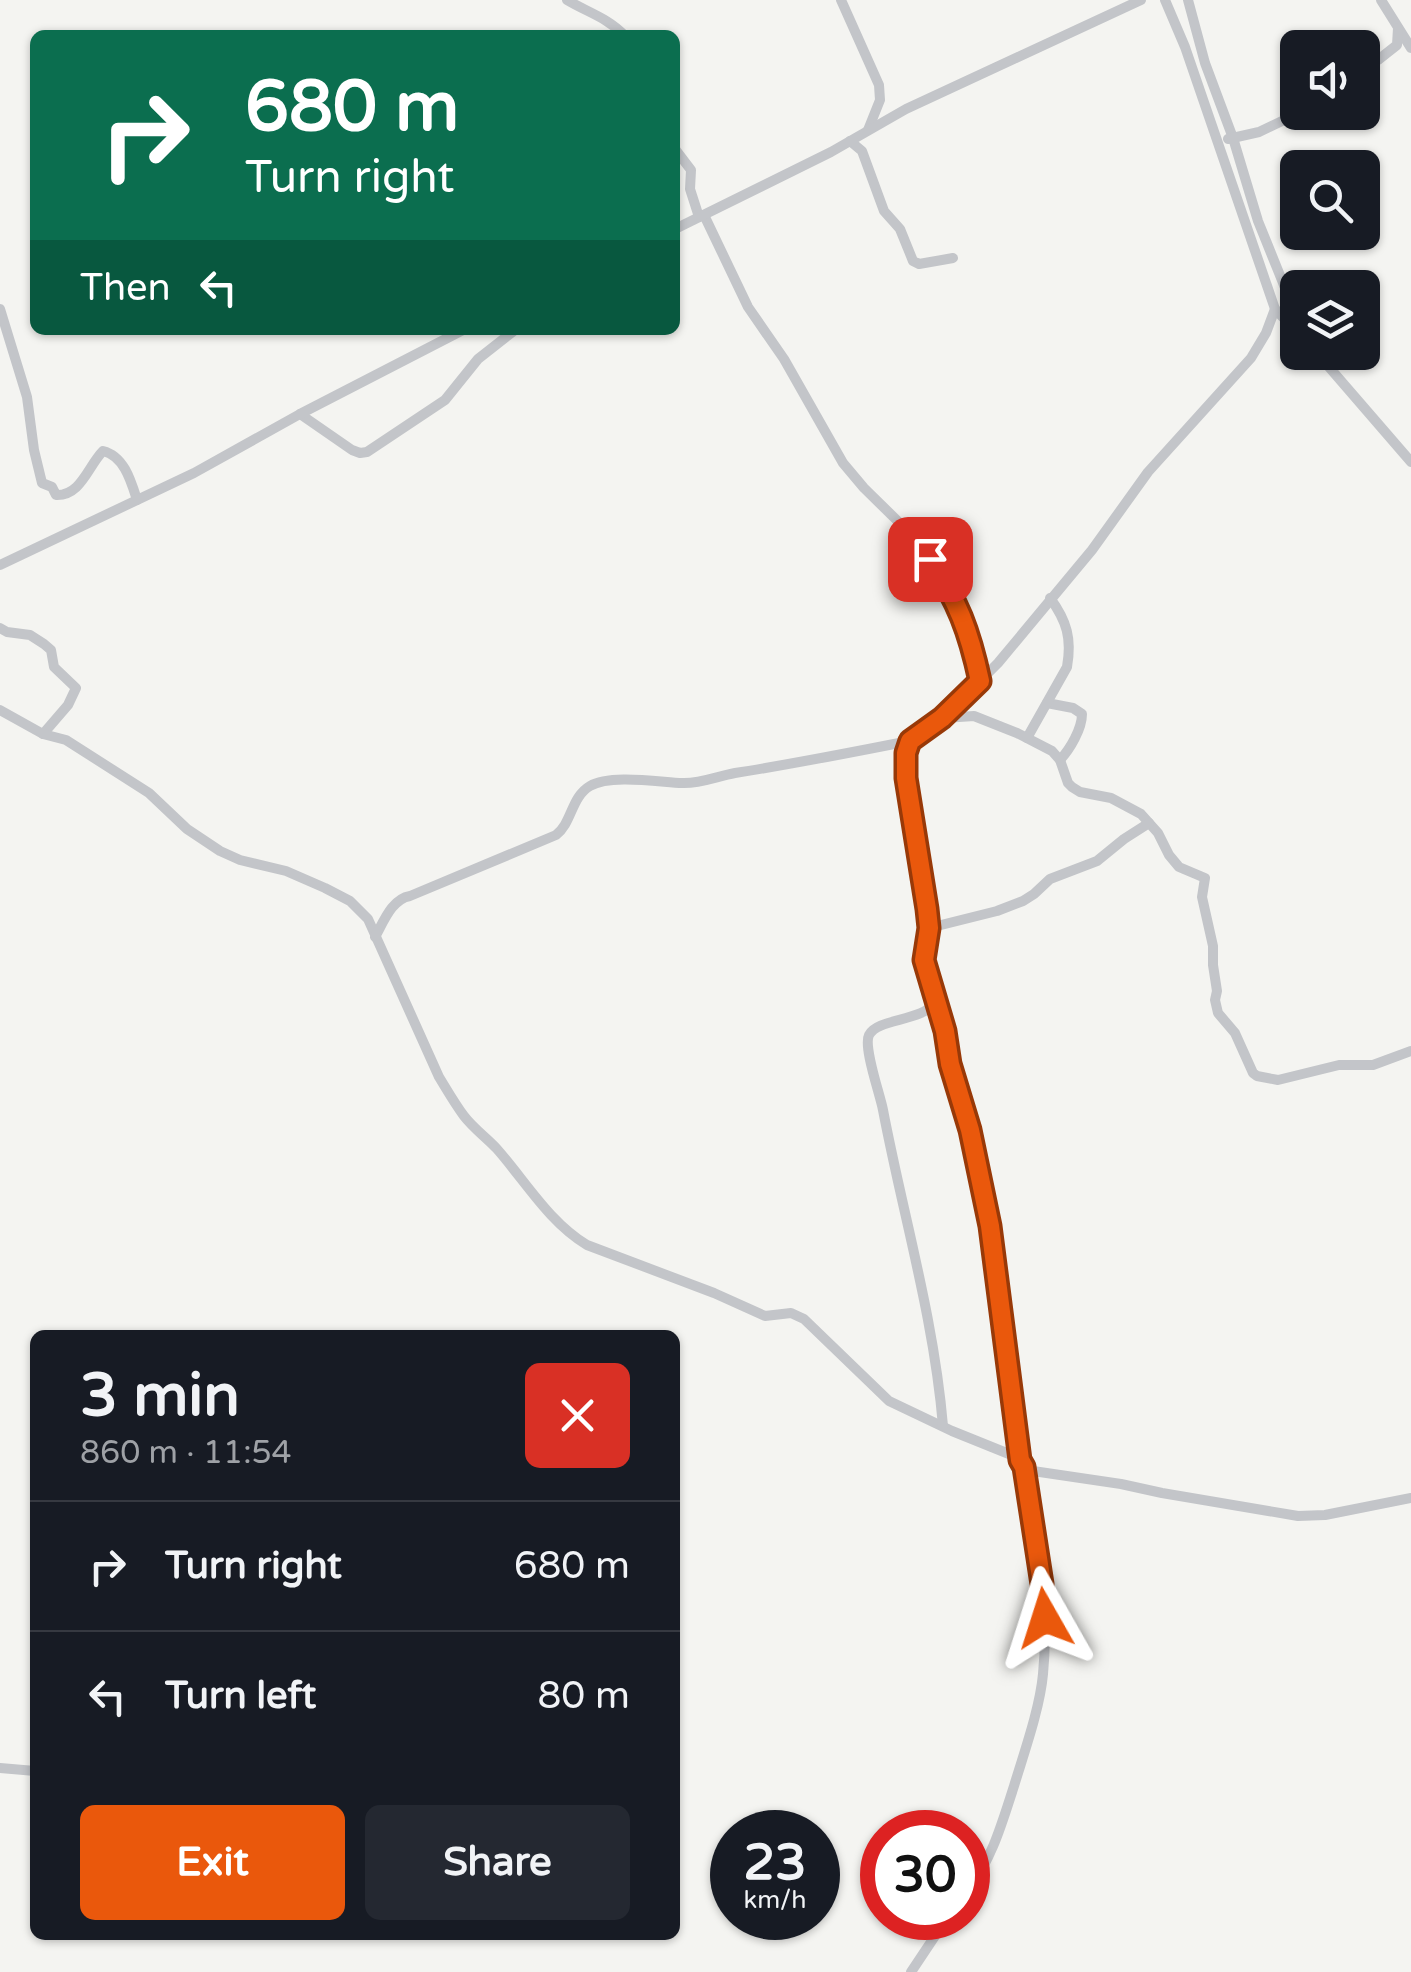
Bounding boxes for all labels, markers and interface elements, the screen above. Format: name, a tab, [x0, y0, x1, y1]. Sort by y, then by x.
map controls	[1280, 30, 1380, 370]
button: sound	[1280, 30, 1380, 130]
text: 680 m	[245, 66, 459, 150]
icon: right	[80, 70, 210, 200]
button: search	[1280, 150, 1380, 250]
text: Turn right	[245, 151, 454, 205]
icon: left	[191, 260, 246, 315]
text: Then	[80, 265, 171, 311]
button: layers	[1280, 270, 1380, 370]
pin	[888, 517, 973, 602]
icon: arrive	[903, 532, 958, 587]
text: 3 min	[80, 1360, 240, 1432]
button: close	[525, 1363, 630, 1468]
text: 860 m · 11:54	[80, 1434, 292, 1472]
icon: right	[80, 1539, 135, 1594]
text: Turn right	[165, 1543, 342, 1589]
text: 680 m	[514, 1543, 630, 1589]
position arrow	[993, 1566, 1097, 1670]
icon: left	[80, 1669, 135, 1724]
text: Turn left	[165, 1673, 316, 1719]
text: 80 m	[538, 1673, 630, 1719]
button: Exit	[80, 1805, 345, 1920]
button: Share	[365, 1805, 630, 1920]
speed limit sign: 30	[860, 1810, 990, 1940]
text: 23	[744, 1833, 806, 1893]
text: km/h	[744, 1885, 806, 1915]

